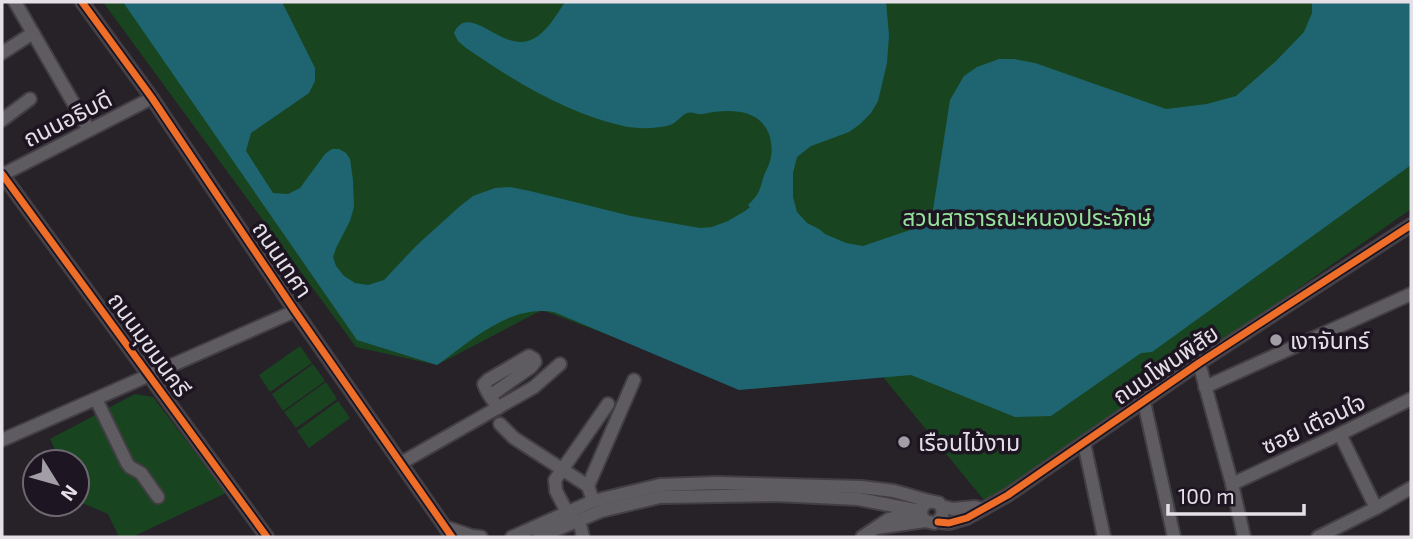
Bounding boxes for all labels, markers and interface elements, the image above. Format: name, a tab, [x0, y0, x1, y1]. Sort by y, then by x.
street label: ถนนอธิบดี	[18, 84, 116, 152]
park label: สวนสาธารณะหนองประจักษ์	[902, 203, 1152, 231]
street label: ถนนเทศา	[247, 215, 319, 303]
street label: ถนนมุขมนครี	[102, 286, 197, 402]
street label: ถนนโพนพิสัย	[1107, 318, 1223, 410]
place label: เงาจันทร์	[1290, 326, 1370, 354]
marker: เงาจันทร์	[1268, 332, 1284, 348]
street label: ซอย เตือนใจ	[1257, 387, 1369, 459]
place label: เรือนไม้งาม	[918, 428, 1020, 456]
marker: เรือนไม้งาม	[896, 434, 912, 450]
north arrow	[21, 448, 91, 518]
scale bar	[1168, 472, 1304, 516]
text: N	[57, 481, 83, 506]
text: 100 m	[1178, 483, 1235, 508]

